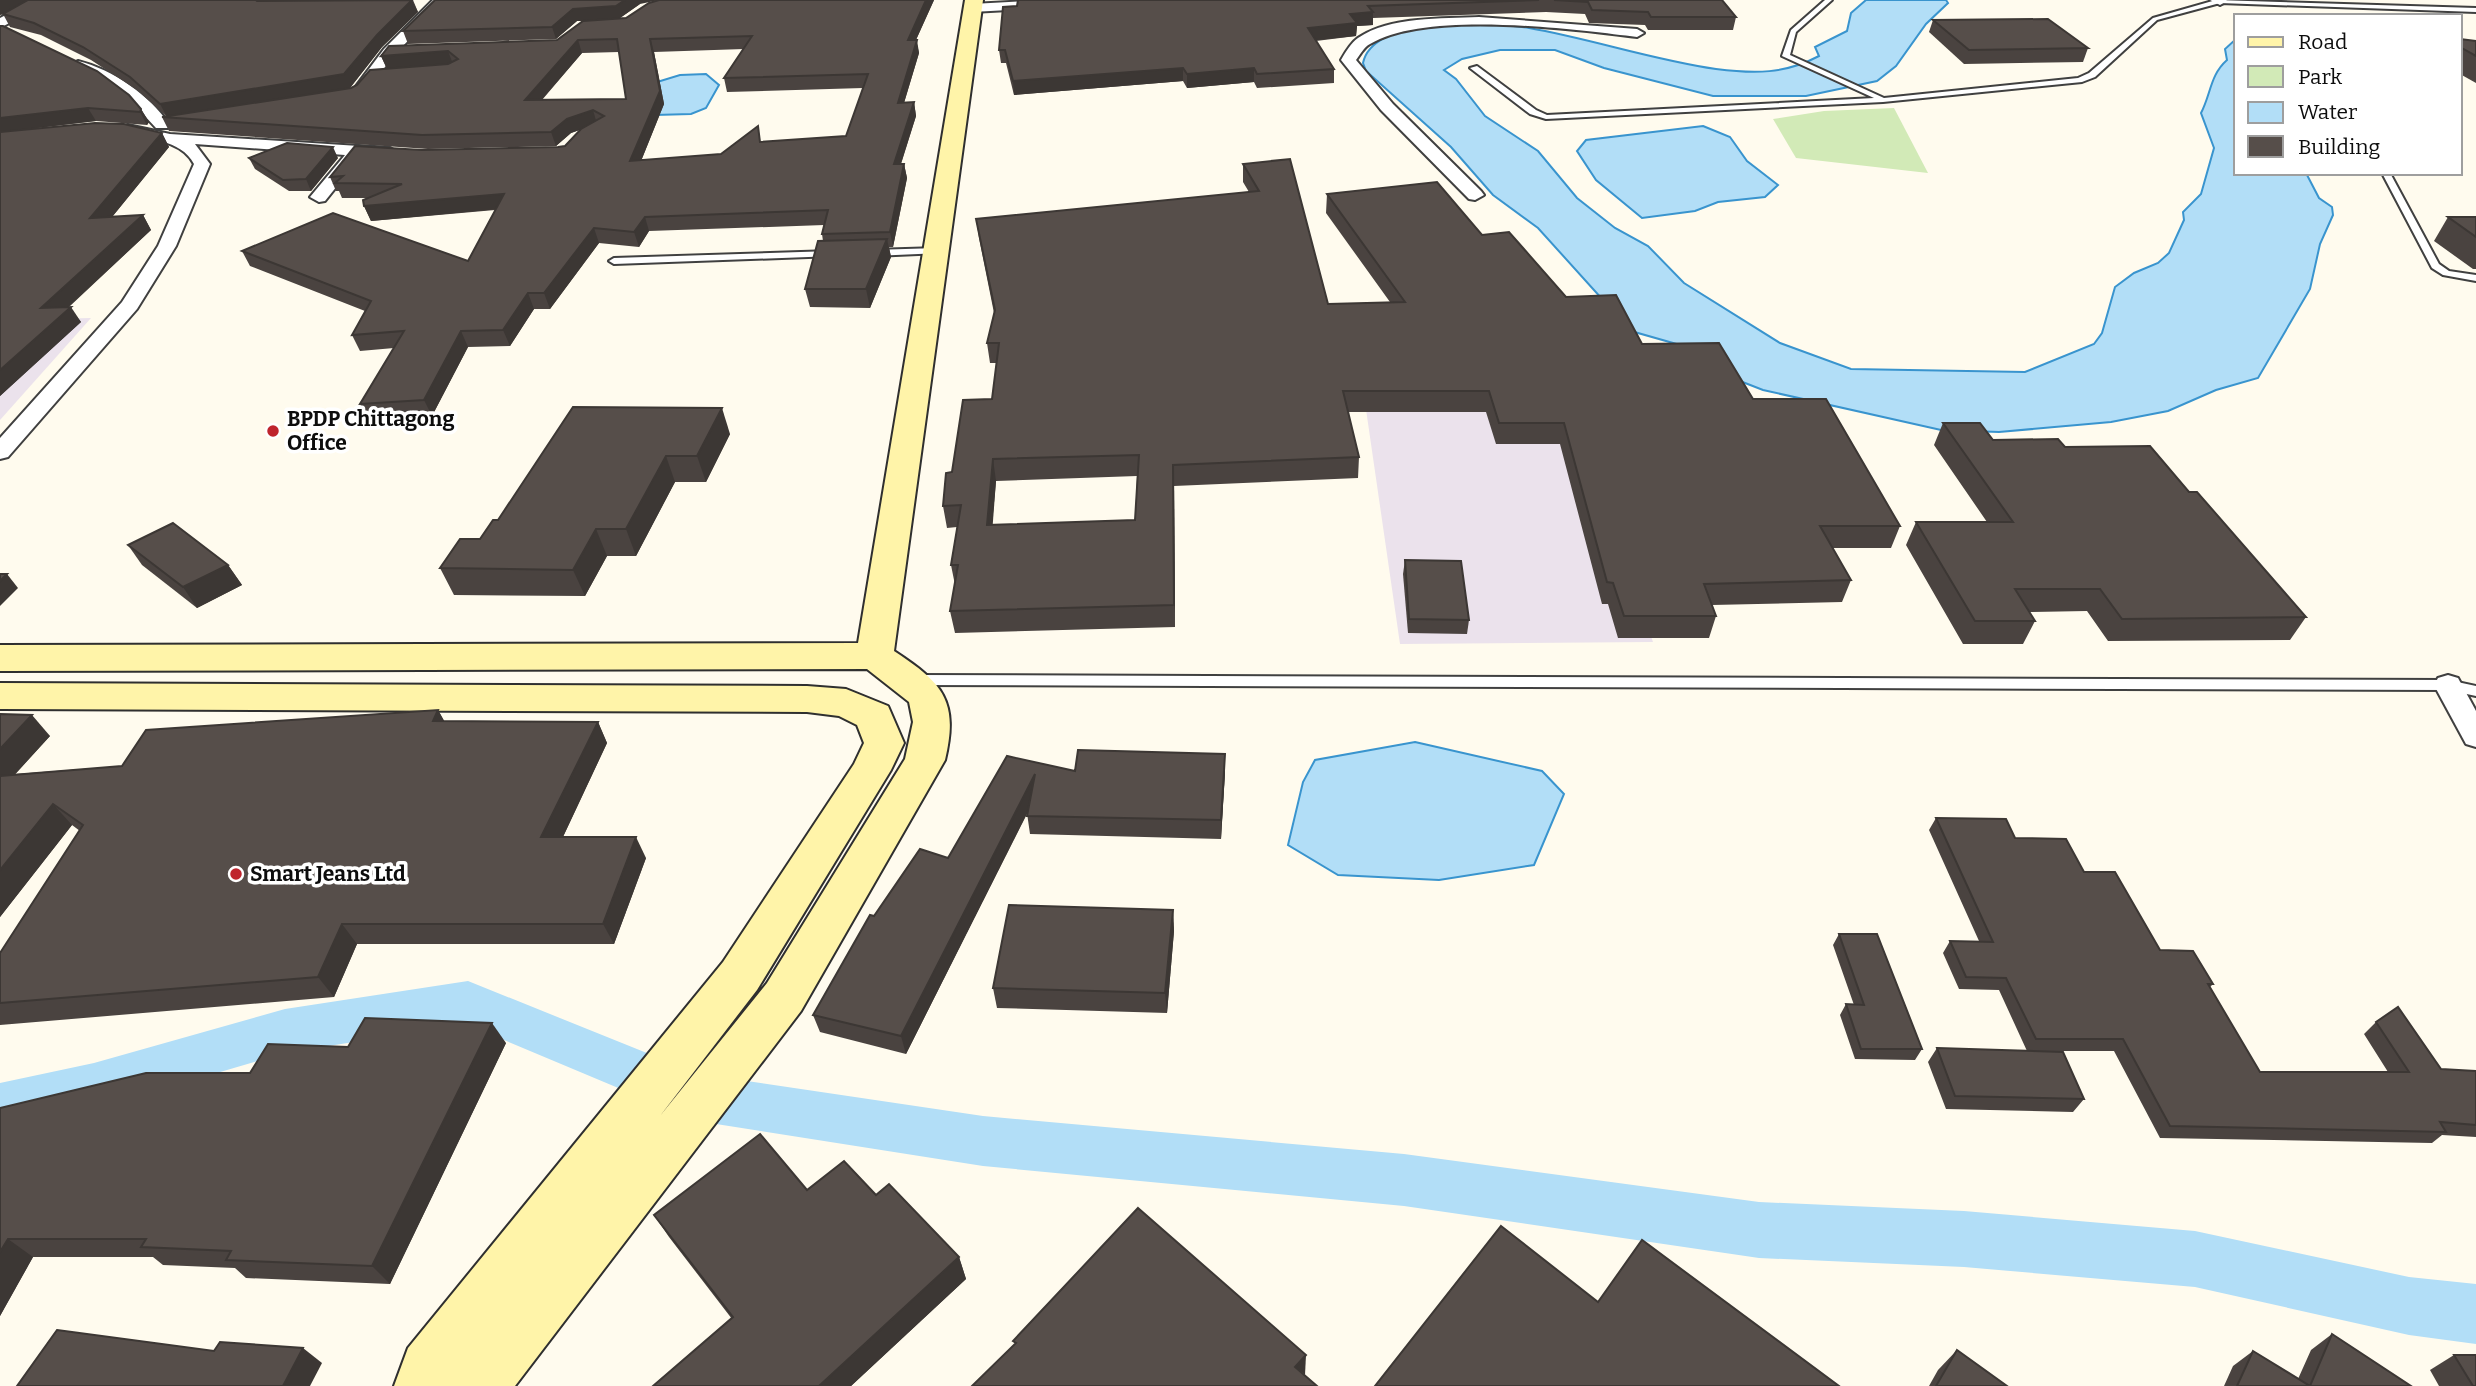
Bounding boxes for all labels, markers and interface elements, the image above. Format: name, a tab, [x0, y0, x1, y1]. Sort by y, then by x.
legend	[2234, 14, 2462, 175]
text: Road	[2298, 29, 2347, 55]
text: Park	[2298, 64, 2342, 90]
text: Water	[2298, 99, 2357, 125]
text: Building	[2298, 134, 2381, 160]
place label: BPDP Chittagong Office	[287, 406, 454, 456]
marker: BPDP Chittagong Office	[265, 423, 281, 439]
place label: Smart Jeans Ltd	[250, 861, 406, 887]
marker: Smart Jeans Ltd	[228, 866, 244, 882]

